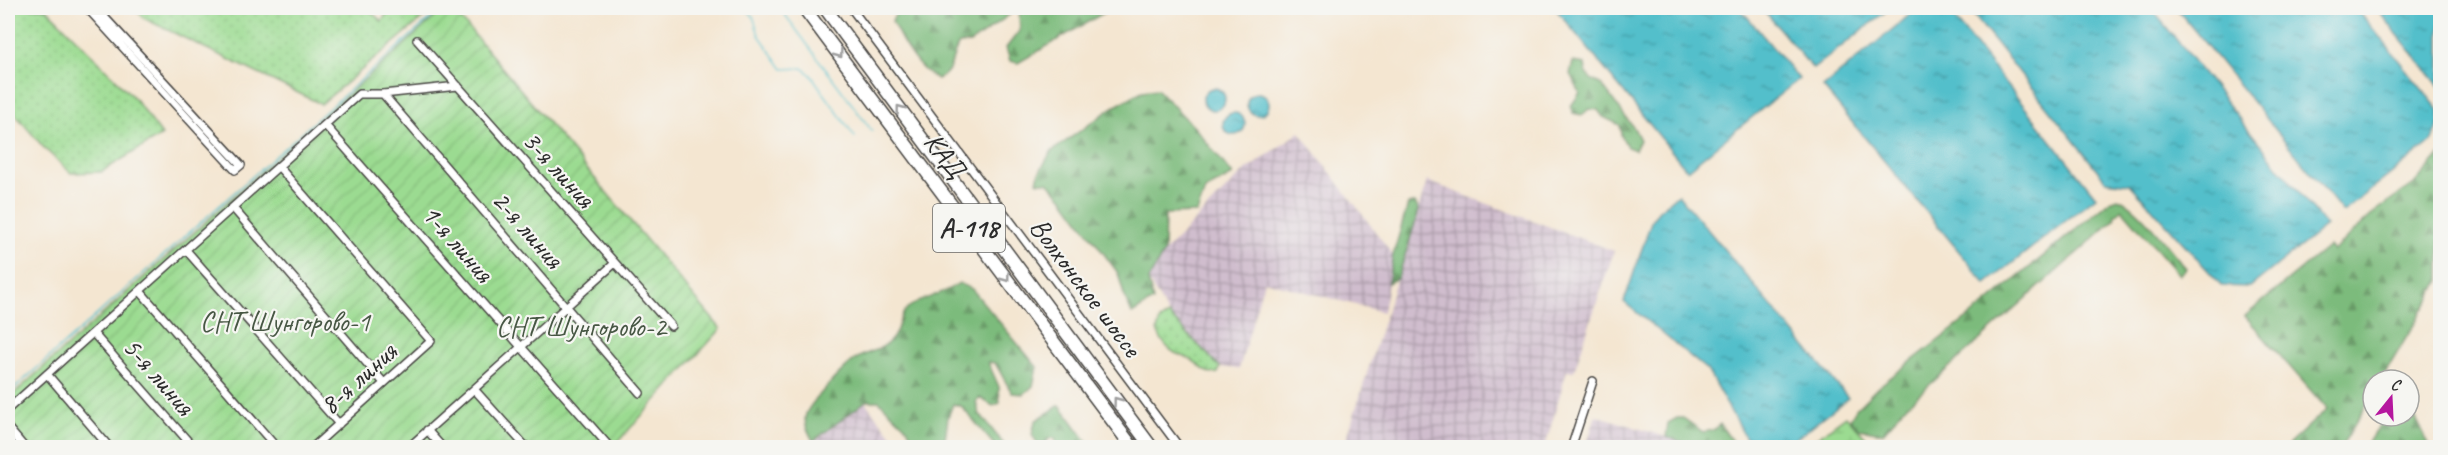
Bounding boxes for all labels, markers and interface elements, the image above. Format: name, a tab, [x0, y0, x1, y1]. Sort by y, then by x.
one-way arrow	[832, 48, 843, 59]
one-way arrow	[896, 105, 907, 116]
street label: 3-я линия	[515, 123, 603, 216]
street label: КАД	[916, 125, 975, 186]
street label: 2-я линия	[484, 183, 572, 276]
street label: 1-я линия	[414, 197, 502, 290]
road number: А-118	[933, 204, 1005, 252]
street label: Волхонское шоссе	[1022, 211, 1151, 365]
one-way arrow	[999, 271, 1010, 282]
park label: СНТ Шунгорово-1	[200, 304, 371, 339]
park label: СНТ Шунгорово-2	[496, 309, 668, 344]
street label: 5-я линия	[115, 330, 203, 423]
street label: 8-я линия	[312, 334, 405, 422]
north arrow	[2361, 368, 2421, 428]
text: С	[2388, 374, 2404, 396]
one-way arrow	[1113, 396, 1124, 407]

